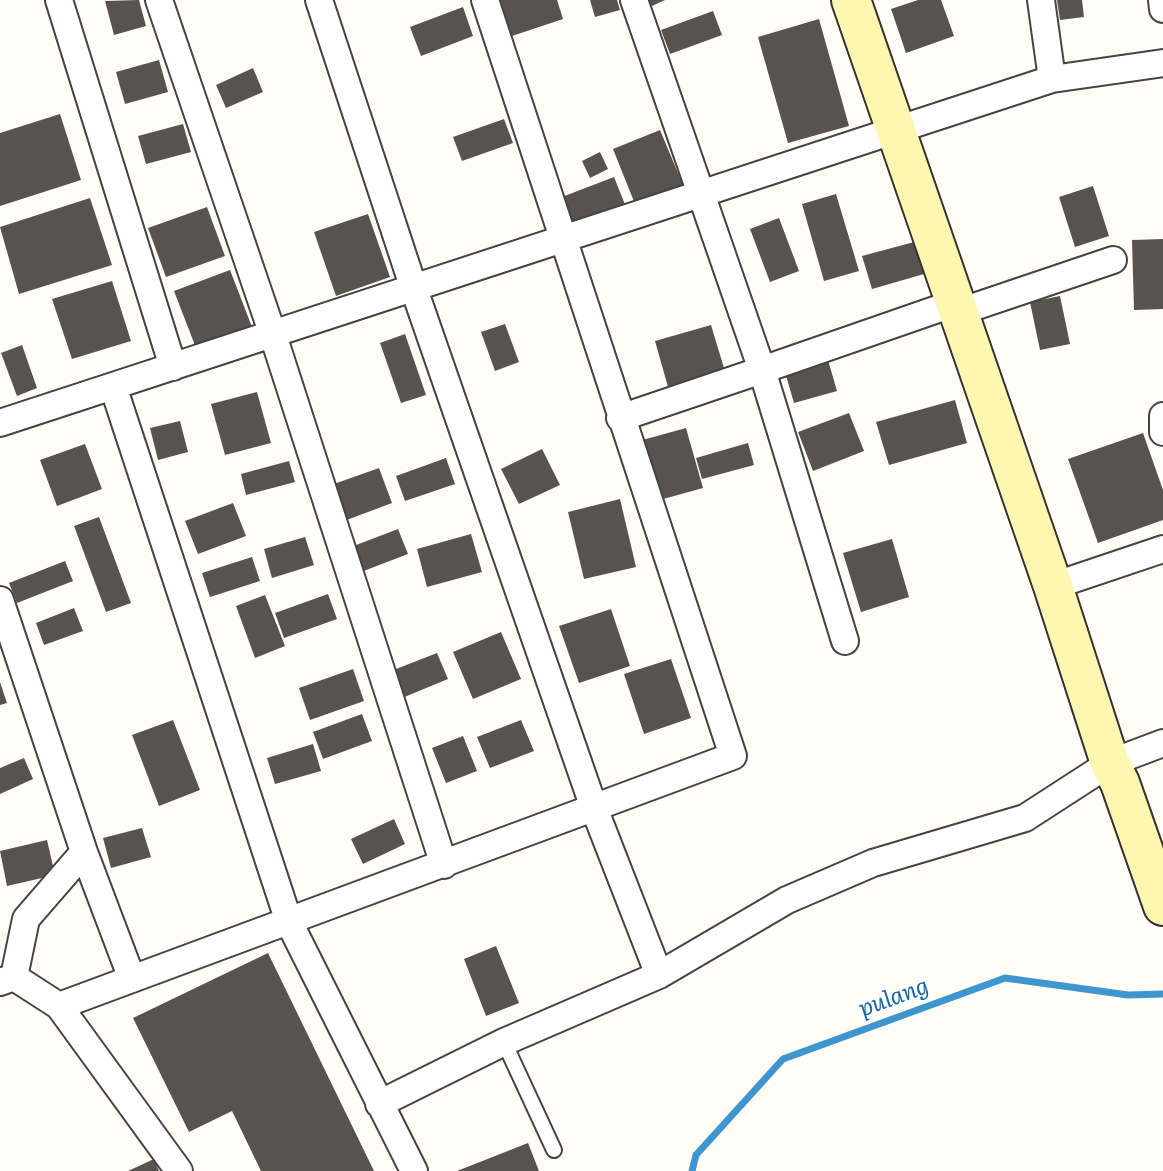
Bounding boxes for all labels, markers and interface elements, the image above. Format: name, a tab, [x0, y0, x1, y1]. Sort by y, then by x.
water label: pulang	[855, 973, 933, 1023]

